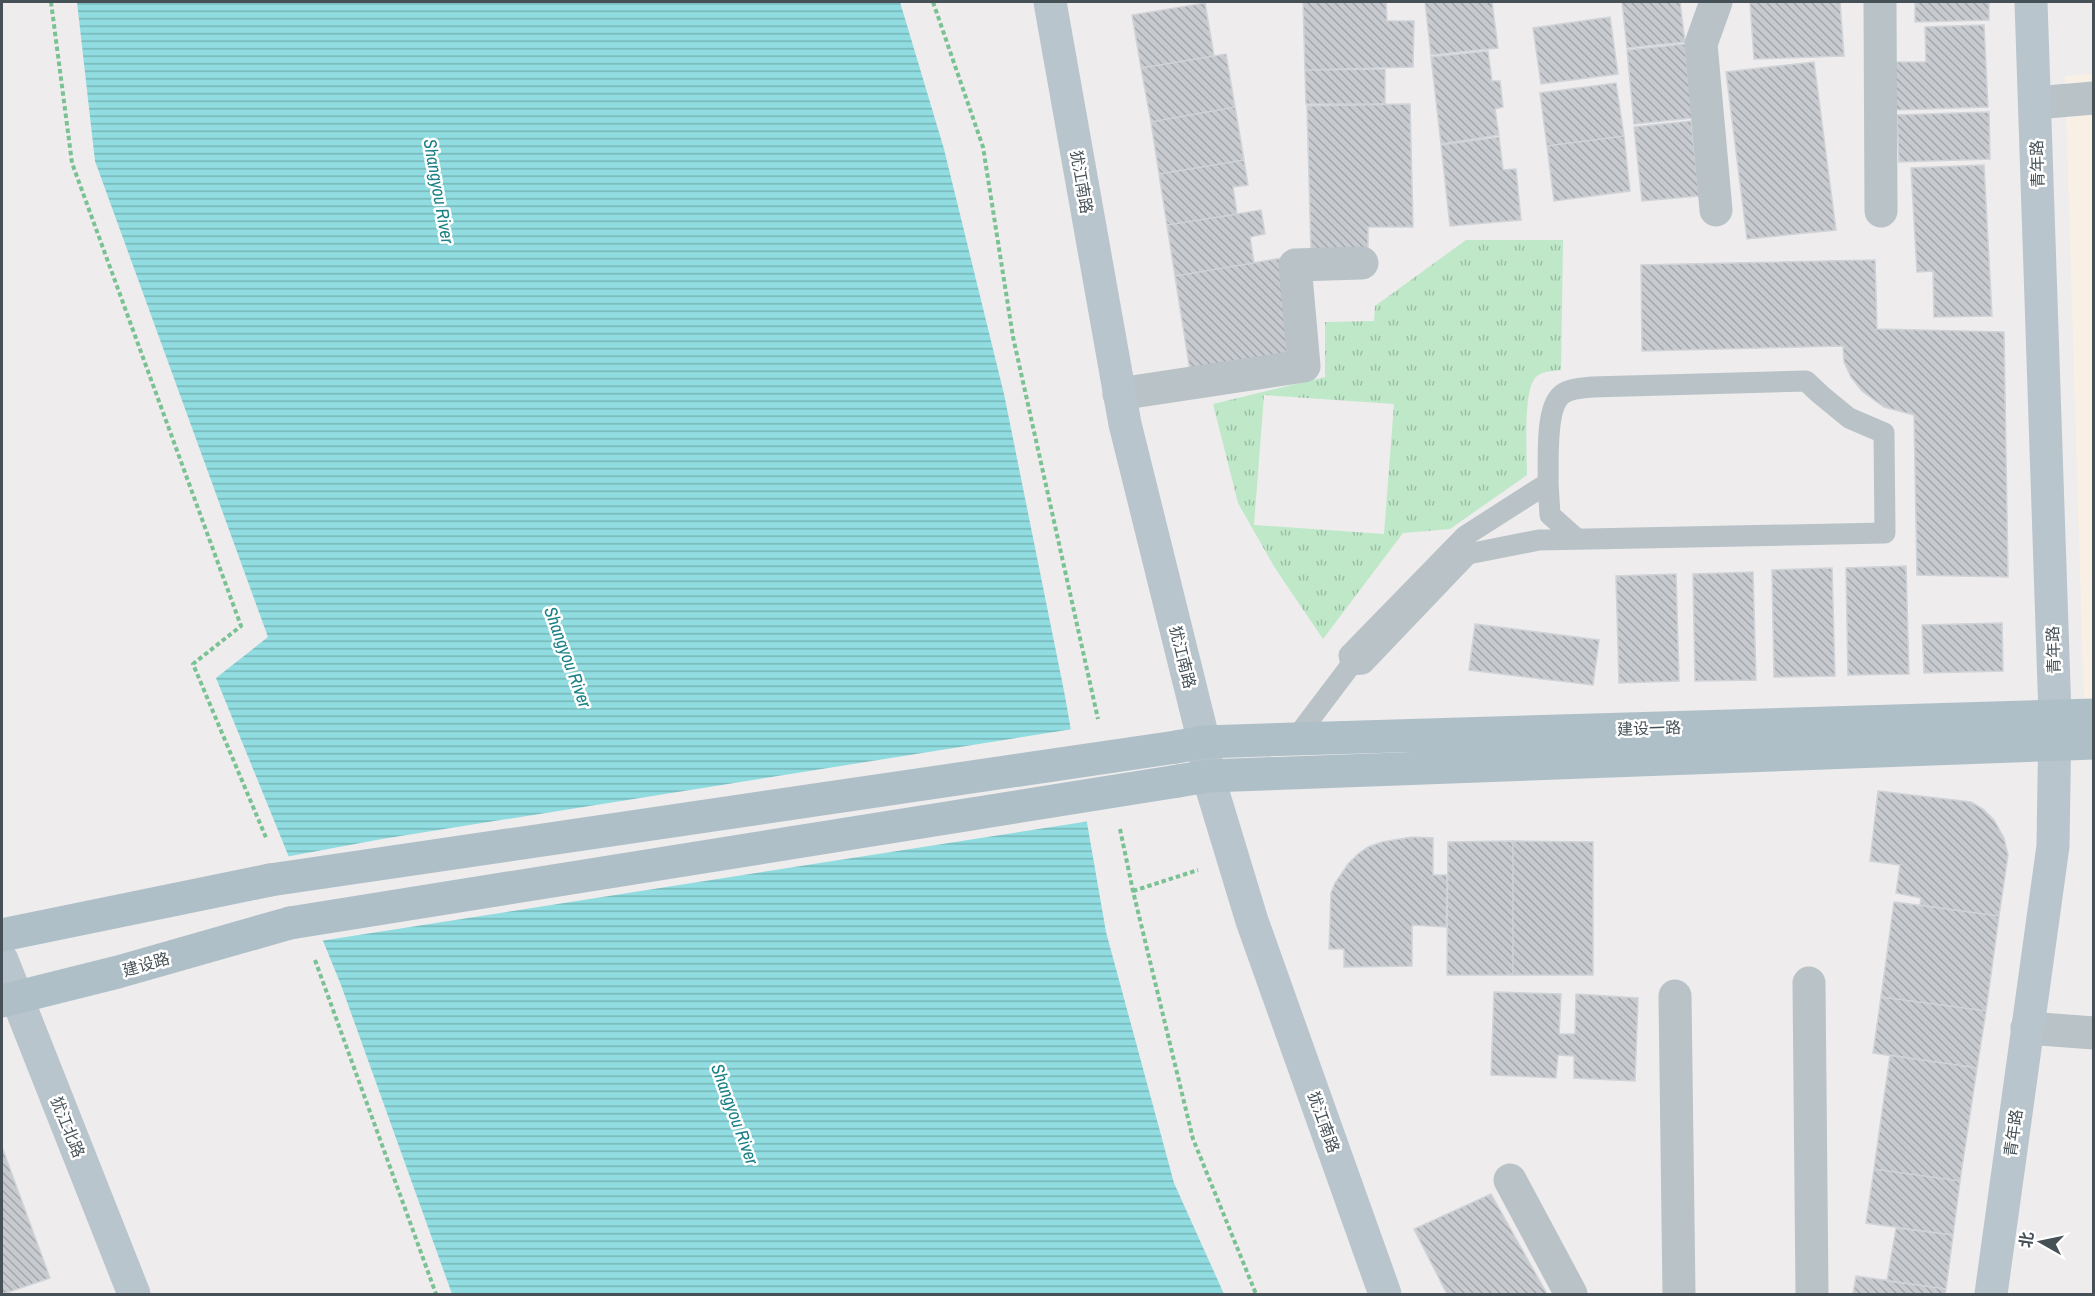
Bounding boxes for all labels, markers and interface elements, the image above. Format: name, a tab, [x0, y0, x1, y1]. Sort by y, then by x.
water label: Shangyou River	[418, 137, 461, 246]
street label: 青年路	[2025, 140, 2049, 188]
street label: 犹江南路	[1066, 149, 1098, 215]
water label: Shangyou River	[538, 603, 598, 712]
street label: 犹江南路	[1165, 623, 1201, 691]
street label: 青年路	[2041, 626, 2065, 674]
street label: 建设一路	[1617, 716, 1681, 740]
street label: 建设路	[120, 947, 172, 981]
water label: Shangyou River	[705, 1060, 765, 1169]
street label: 犹江南路	[1303, 1088, 1345, 1156]
street label: 犹江北路	[46, 1093, 90, 1161]
street label: 青年路	[1999, 1108, 2027, 1158]
north arrow	[2011, 1212, 2071, 1272]
text: 北	[2014, 1230, 2038, 1249]

